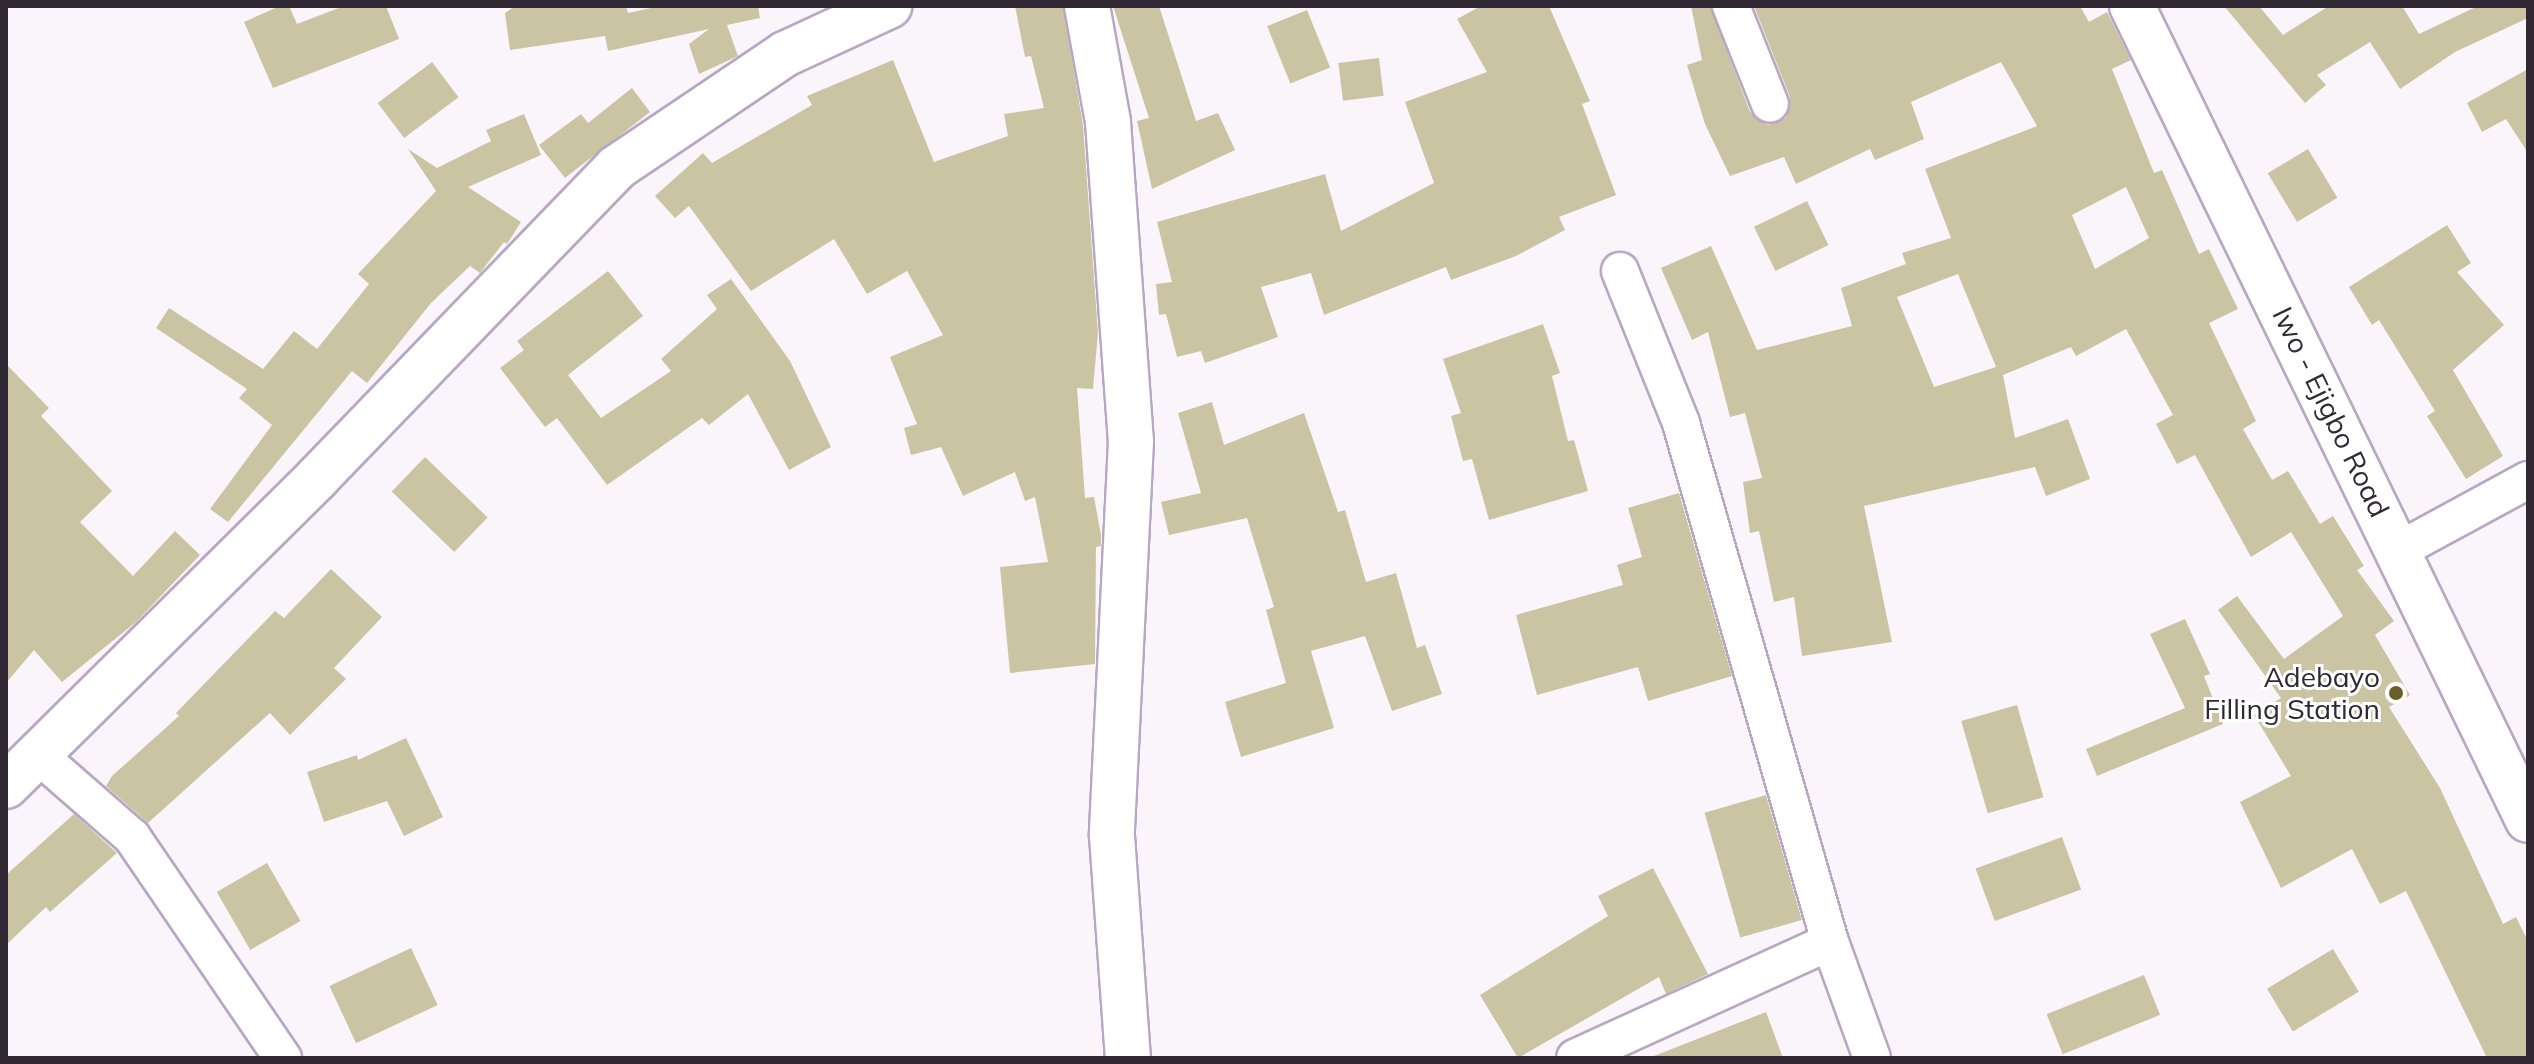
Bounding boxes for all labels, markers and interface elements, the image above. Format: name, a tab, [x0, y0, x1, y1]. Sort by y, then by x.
street label: Iwo - Ejigbo Road	[2266, 302, 2396, 522]
place label: Adebayo Filling Station	[2204, 660, 2380, 726]
marker: Adebayo Filling Station	[2387, 684, 2405, 702]

